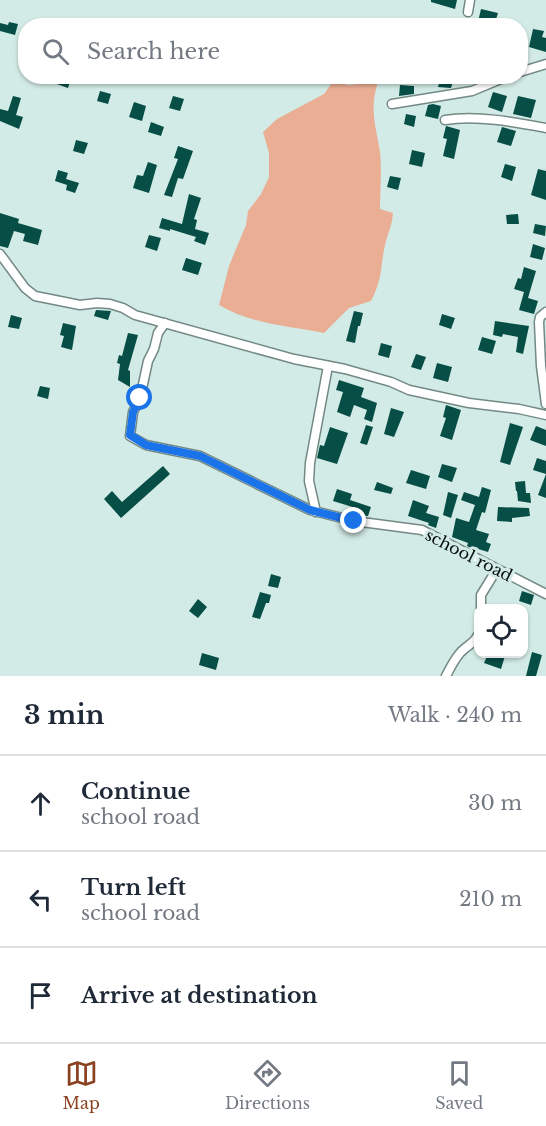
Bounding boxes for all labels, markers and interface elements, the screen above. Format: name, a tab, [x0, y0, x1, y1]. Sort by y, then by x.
search box	[18, 18, 528, 84]
icon: search	[39, 35, 72, 68]
text: Search here	[87, 38, 220, 65]
route start	[126, 384, 152, 410]
route end	[340, 507, 366, 533]
street label: school road	[422, 524, 516, 586]
map controls	[474, 604, 528, 658]
button: locate	[474, 604, 528, 658]
text: 3 min	[24, 699, 105, 731]
text: Walk · 240 m	[388, 703, 522, 727]
text: Continue	[81, 778, 190, 805]
icon: ahead	[24, 787, 57, 820]
text: 30 m	[468, 791, 522, 815]
text: school road	[81, 805, 200, 829]
text: Turn left	[81, 874, 186, 901]
icon: left	[24, 883, 57, 916]
text: 210 m	[459, 887, 522, 911]
text: school road	[81, 901, 200, 925]
icon: arrive	[24, 979, 57, 1012]
text: Arrive at destination	[81, 982, 318, 1009]
tab: Map	[63, 1057, 100, 1113]
tab: Directions	[225, 1057, 310, 1113]
tab: Saved	[435, 1057, 483, 1113]

